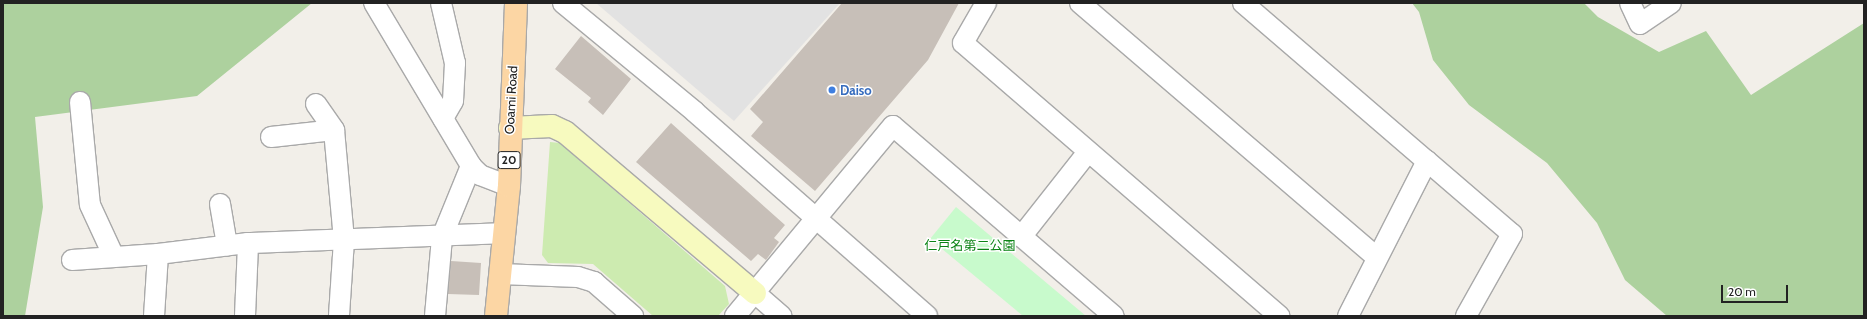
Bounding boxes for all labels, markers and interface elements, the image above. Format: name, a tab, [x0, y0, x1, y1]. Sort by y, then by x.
street label: Ooami Road	[501, 65, 521, 135]
place label: Daiso	[840, 82, 872, 98]
marker: Daiso	[827, 85, 837, 95]
road number: 20	[497, 150, 521, 170]
park label: 仁戸名第二公園	[925, 237, 1015, 253]
scale bar	[1723, 277, 1790, 303]
text: 20 m	[1728, 284, 1756, 299]

